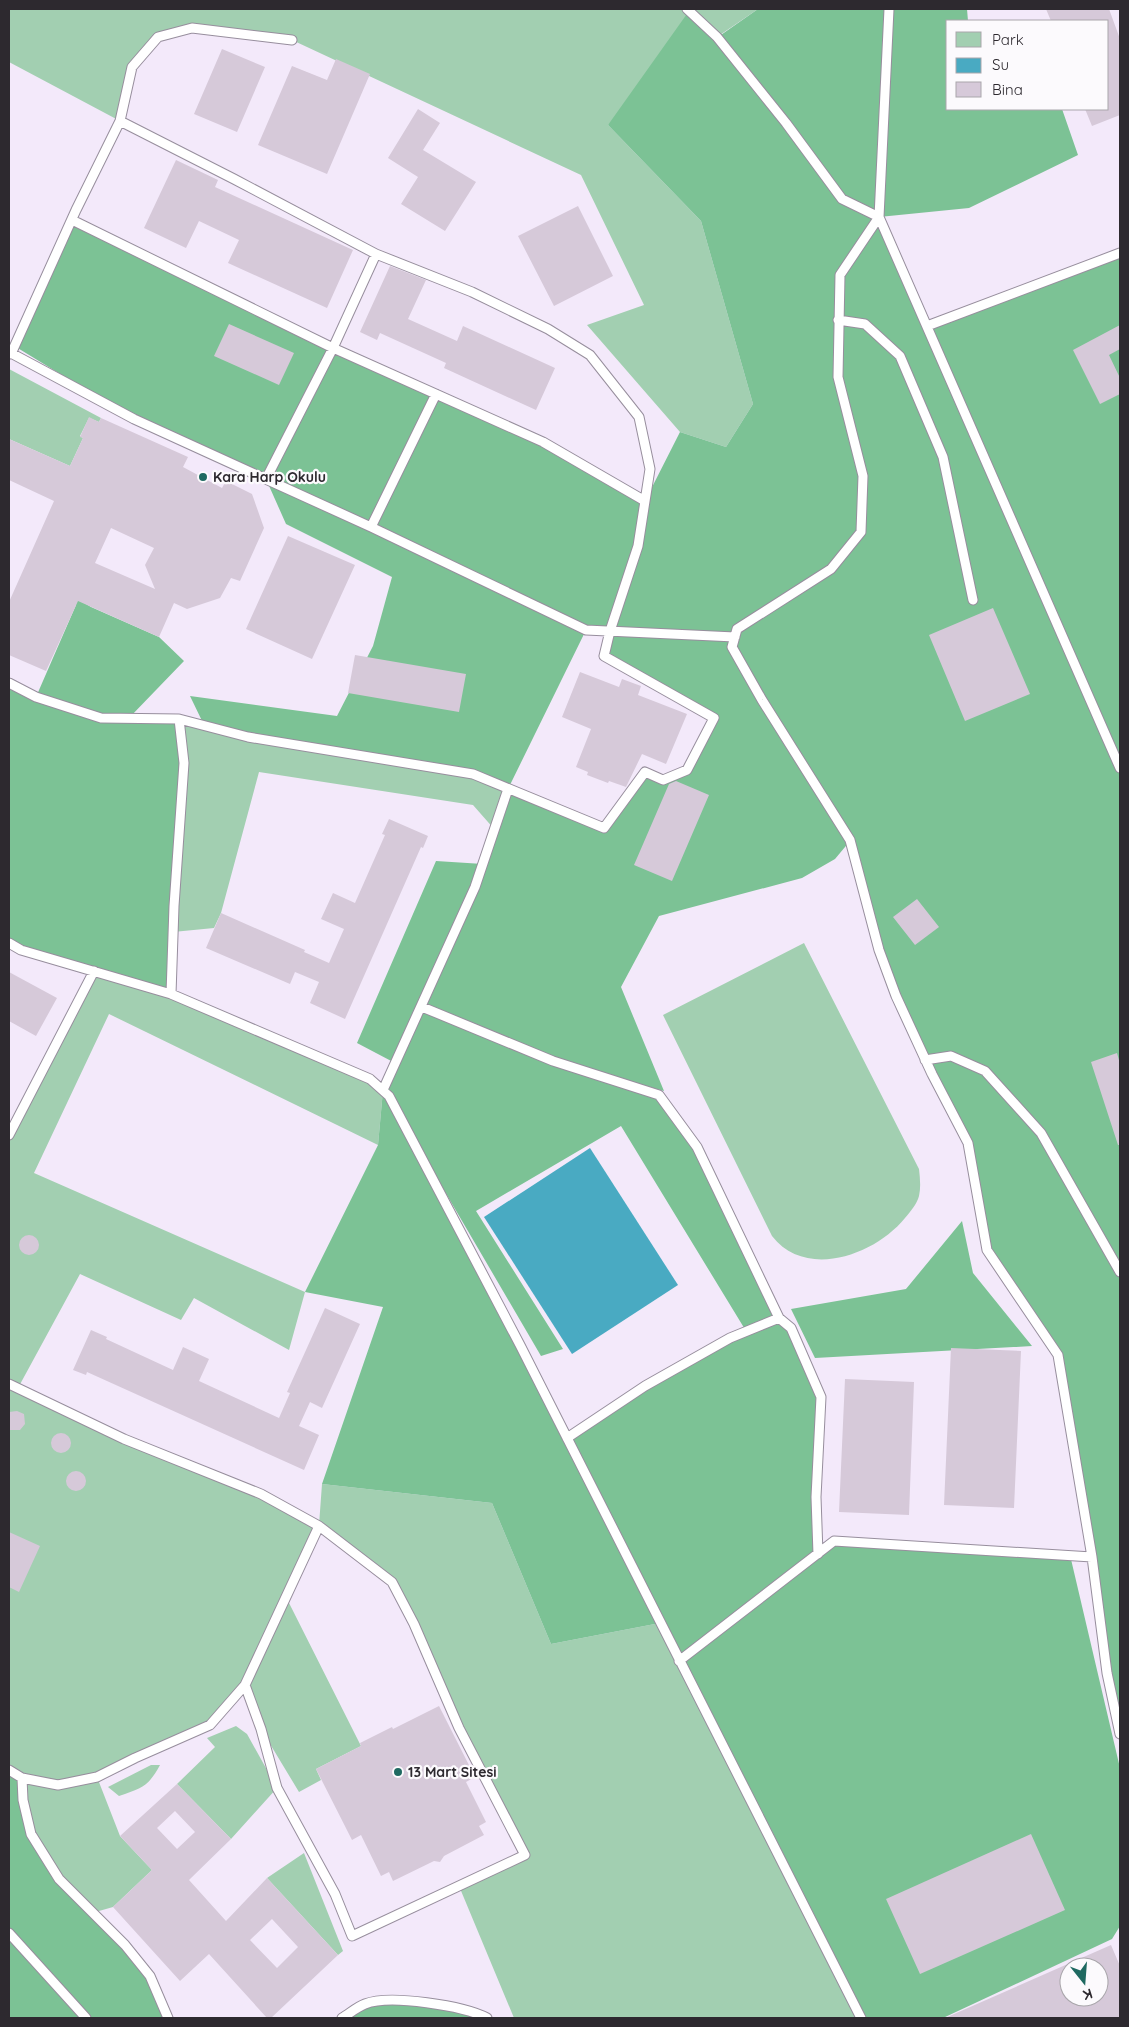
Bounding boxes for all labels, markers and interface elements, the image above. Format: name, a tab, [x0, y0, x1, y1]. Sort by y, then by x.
legend	[946, 20, 1109, 110]
text: Park	[992, 30, 1024, 49]
text: Su	[992, 55, 1009, 74]
text: Bina	[992, 80, 1023, 99]
place label: Kara Harp Okulu	[213, 468, 326, 486]
marker: Kara Harp Okulu	[197, 471, 209, 483]
place label: 13 Mart Sitesi	[408, 1763, 497, 1781]
marker: 13 Mart Sitesi	[392, 1766, 404, 1778]
north arrow	[1059, 1957, 1109, 2007]
text: K	[1081, 1984, 1095, 2004]

